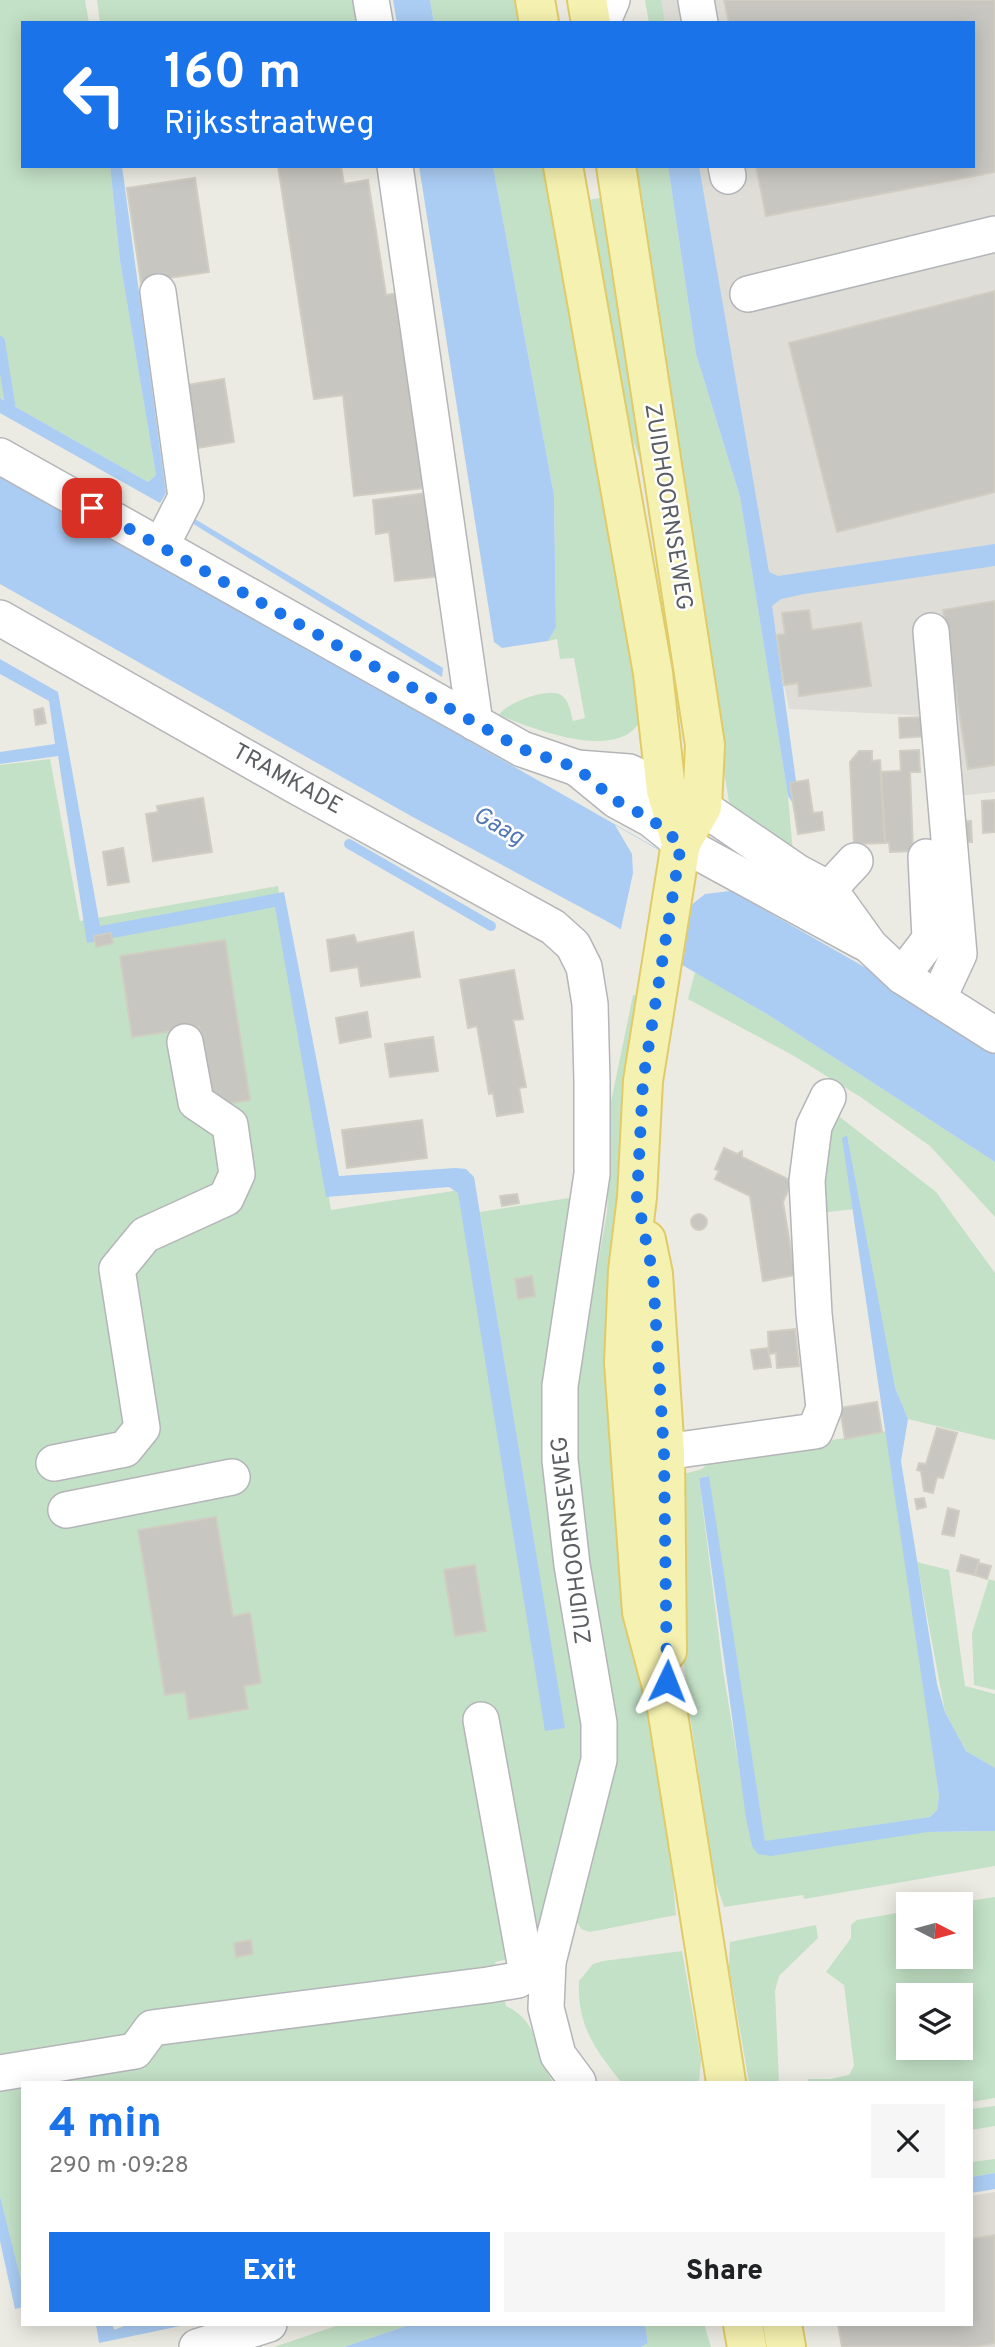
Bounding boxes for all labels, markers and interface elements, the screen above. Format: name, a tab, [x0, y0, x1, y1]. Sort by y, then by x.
text: 160 m	[164, 44, 301, 106]
icon: left	[49, 49, 140, 140]
text: Rijksstraatweg	[164, 105, 374, 145]
street label: ZUIDHOORNSEWEG	[636, 401, 698, 613]
pin	[62, 478, 122, 538]
icon: arrive	[73, 489, 111, 527]
street label: TRAMKADE	[227, 738, 347, 822]
water label: Gaag	[467, 801, 530, 854]
street label: ZUIDHOORNSEWEG	[546, 1434, 600, 1646]
position arrow	[630, 1644, 704, 1718]
north arrow	[896, 1892, 973, 1969]
map controls	[896, 1892, 973, 2060]
button: layers	[896, 1983, 973, 2060]
text: 4 min	[49, 2099, 162, 2152]
button: close	[871, 2104, 945, 2178]
text: 290 m · 09:28	[49, 2152, 189, 2181]
button: Exit	[49, 2232, 490, 2312]
button: Share	[504, 2232, 945, 2312]

